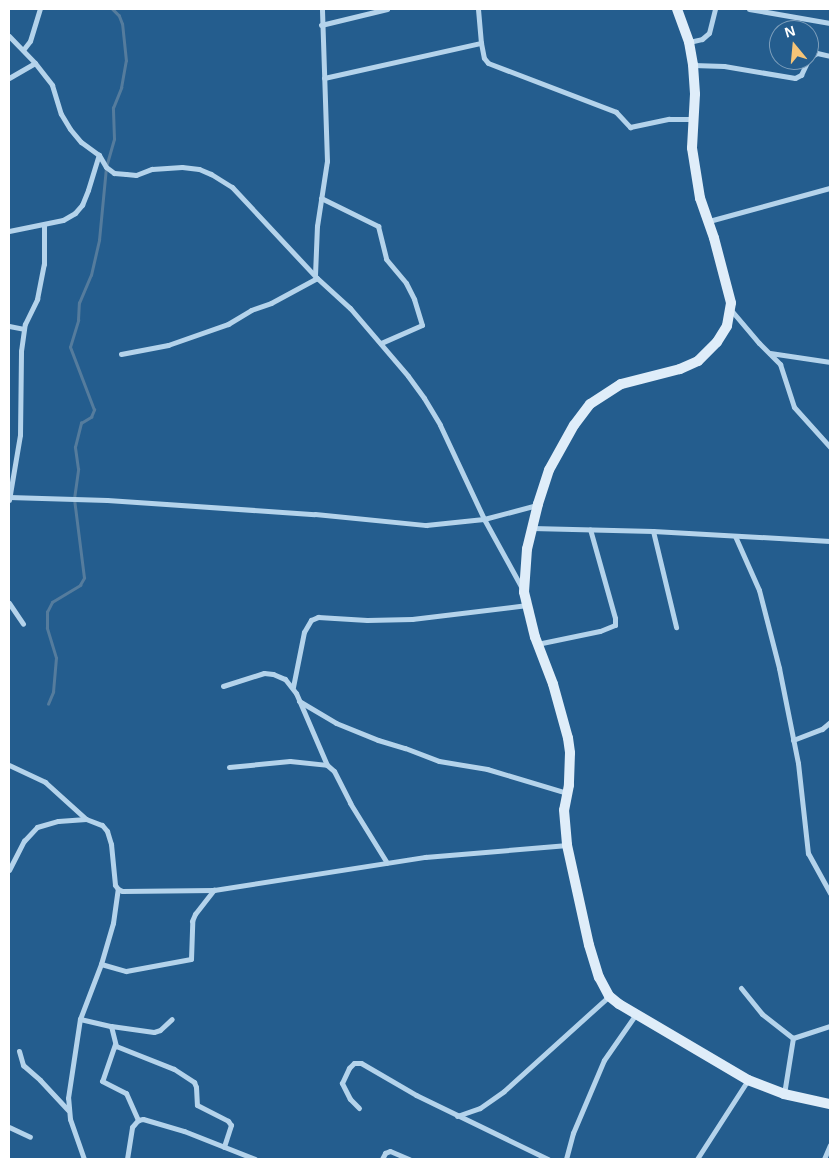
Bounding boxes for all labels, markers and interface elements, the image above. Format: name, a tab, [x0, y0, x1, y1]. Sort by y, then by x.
north arrow	[769, 20, 819, 70]
text: N	[783, 22, 797, 41]

